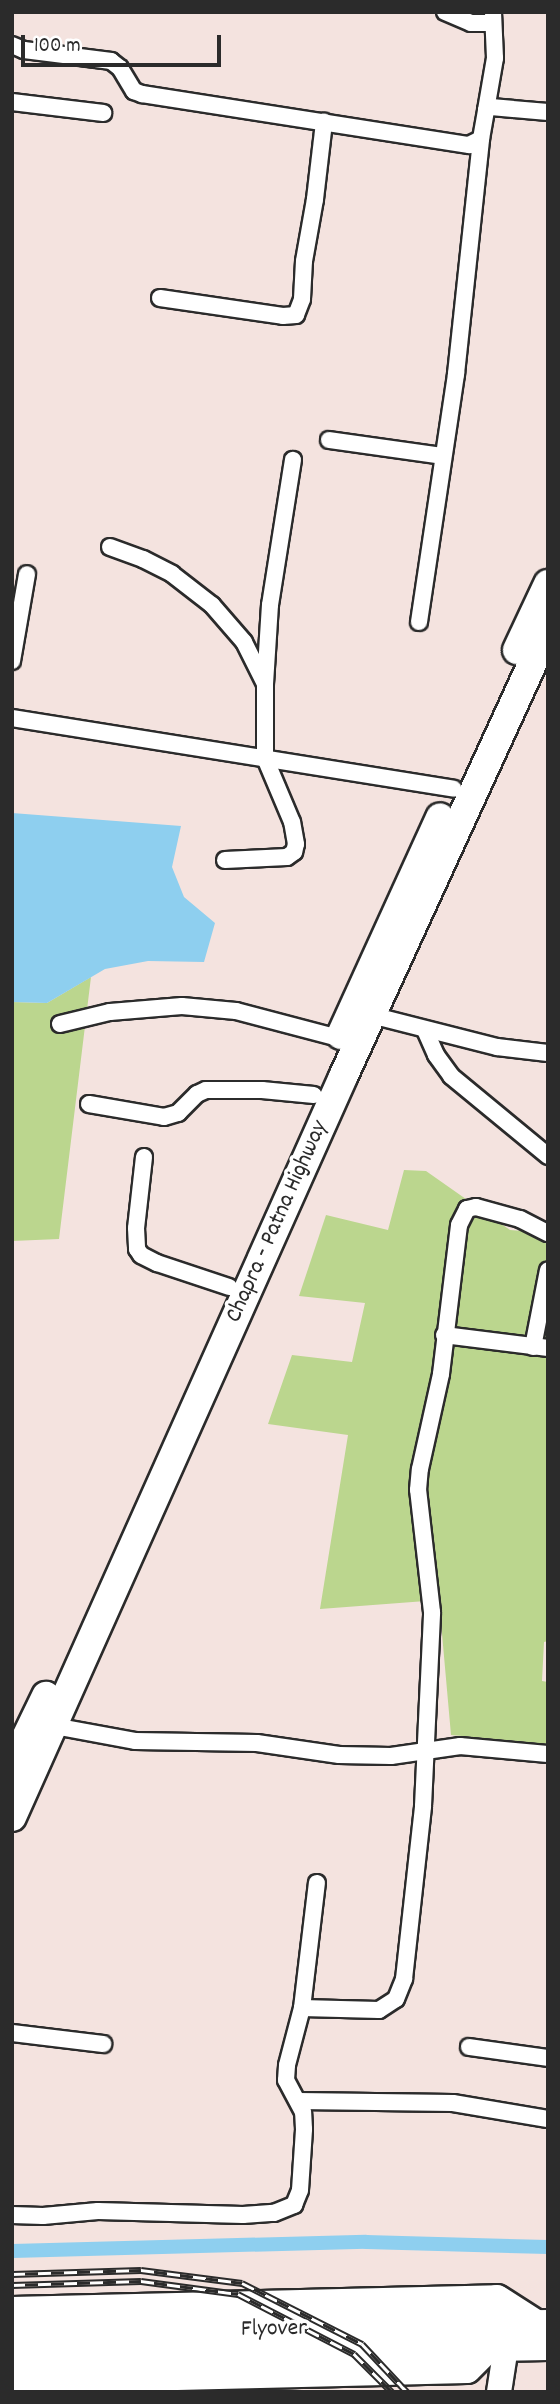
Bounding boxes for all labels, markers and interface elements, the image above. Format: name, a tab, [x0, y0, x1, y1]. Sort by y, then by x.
scale bar	[24, 21, 224, 65]
text: 100 m	[34, 32, 81, 62]
street label: Chapra - Patna Highway	[221, 1117, 335, 1327]
street label: Flyover	[241, 2315, 307, 2345]

